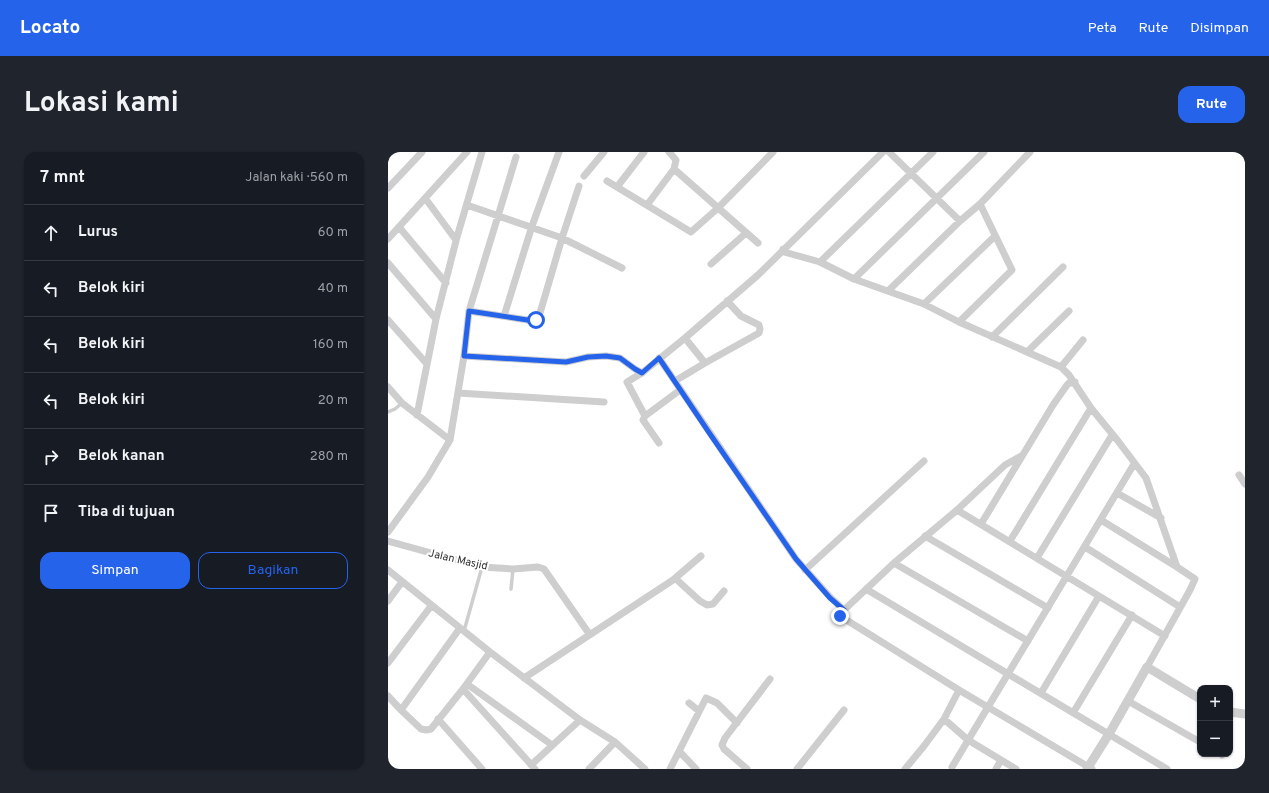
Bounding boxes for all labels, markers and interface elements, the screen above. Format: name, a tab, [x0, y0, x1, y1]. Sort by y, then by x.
text: Locato	[20, 16, 80, 40]
text: Peta	[1088, 20, 1117, 37]
text: Rute	[1139, 20, 1168, 37]
text: Disimpan	[1190, 20, 1249, 37]
text: Lokasi kami	[24, 86, 179, 122]
button: Rute	[1178, 86, 1245, 123]
text: 7 mnt	[40, 167, 85, 189]
text: Jalan kaki · 560 m	[245, 170, 348, 186]
icon: ahead	[40, 222, 62, 244]
text: Lurus	[78, 223, 118, 242]
text: 60 m	[318, 225, 348, 241]
icon: left	[40, 278, 62, 300]
text: Belok kiri	[78, 279, 145, 298]
text: 40 m	[318, 281, 348, 297]
route start	[527, 311, 545, 329]
icon: left	[40, 334, 62, 356]
text: Belok kiri	[78, 335, 145, 354]
text: 160 m	[313, 337, 348, 353]
icon: left	[40, 390, 62, 412]
text: Belok kiri	[78, 391, 145, 410]
text: 20 m	[318, 393, 348, 409]
icon: right	[40, 446, 62, 468]
text: Belok kanan	[78, 447, 165, 466]
text: 280 m	[310, 449, 348, 465]
icon: arrive	[40, 502, 62, 524]
text: Tiba di tujuan	[78, 503, 175, 522]
street label: Jalan Masjid	[427, 546, 489, 574]
button: Simpan	[40, 552, 190, 589]
button: Bagikan	[198, 552, 348, 589]
route end	[831, 607, 849, 625]
map controls	[1197, 685, 1233, 757]
button: +	[1197, 685, 1233, 721]
button: −	[1197, 721, 1233, 757]

